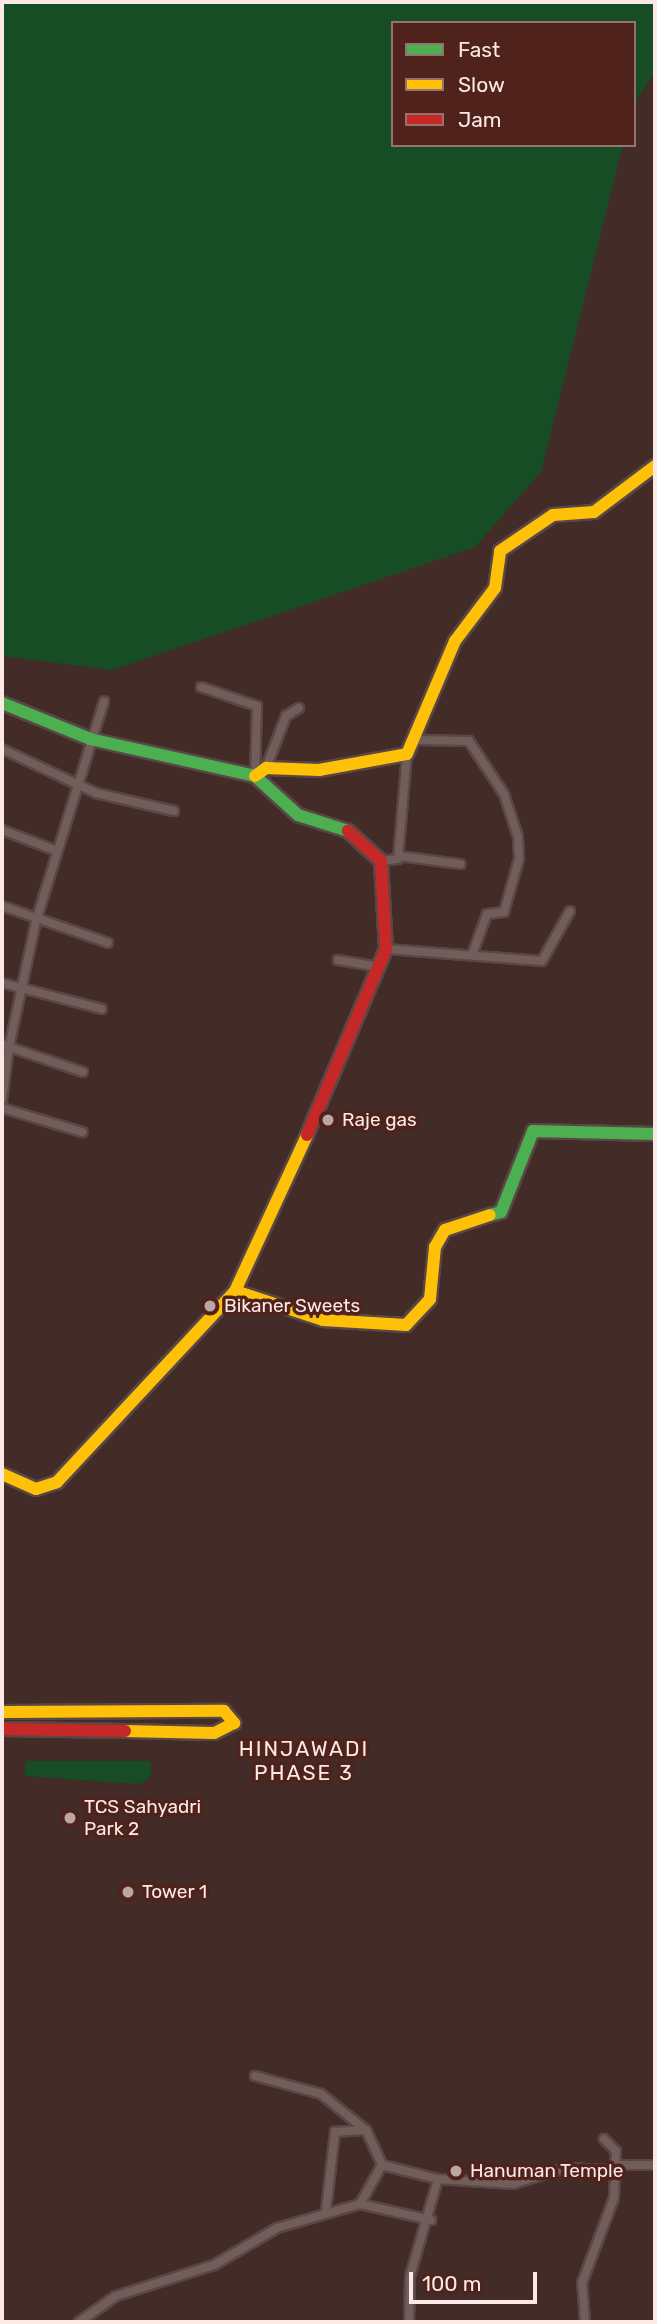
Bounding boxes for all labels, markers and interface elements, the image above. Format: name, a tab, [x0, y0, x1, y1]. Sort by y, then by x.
legend	[391, 21, 636, 147]
text: Fast	[458, 37, 500, 62]
text: Slow	[458, 72, 505, 97]
text: Jam	[458, 107, 502, 132]
place label: Raje gas	[342, 1109, 417, 1131]
marker: Raje gas	[320, 1112, 336, 1128]
place label: Bikaner Sweets	[224, 1295, 361, 1317]
marker: Bikaner Sweets	[202, 1298, 218, 1314]
district label: HINJAWADI PHASE 3	[240, 1736, 368, 1786]
place label: TCS Sahyadri Park 2	[84, 1796, 201, 1840]
marker: TCS Sahyadri Park 2	[62, 1810, 78, 1826]
place label: Tower 1	[142, 1881, 207, 1903]
marker: Tower 1	[120, 1884, 136, 1900]
place label: Hanuman Temple	[470, 2160, 624, 2182]
marker: Hanuman Temple	[448, 2163, 464, 2179]
scale bar	[412, 2258, 540, 2302]
text: 100 m	[422, 2271, 481, 2296]

